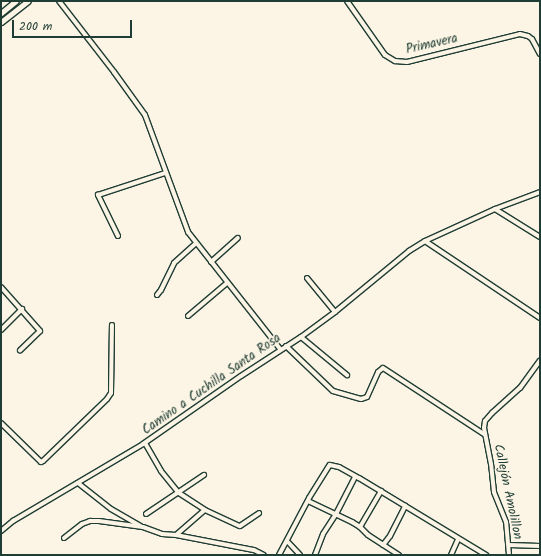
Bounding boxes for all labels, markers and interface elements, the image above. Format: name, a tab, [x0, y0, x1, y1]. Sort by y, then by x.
scale bar	[14, 12, 134, 38]
text: 200 m	[19, 17, 52, 36]
street label: Primavera	[405, 31, 459, 59]
street label: Camino a Cuchilla Santa Rosa	[140, 331, 284, 439]
street label: Callejón Amolillon	[489, 443, 525, 541]

